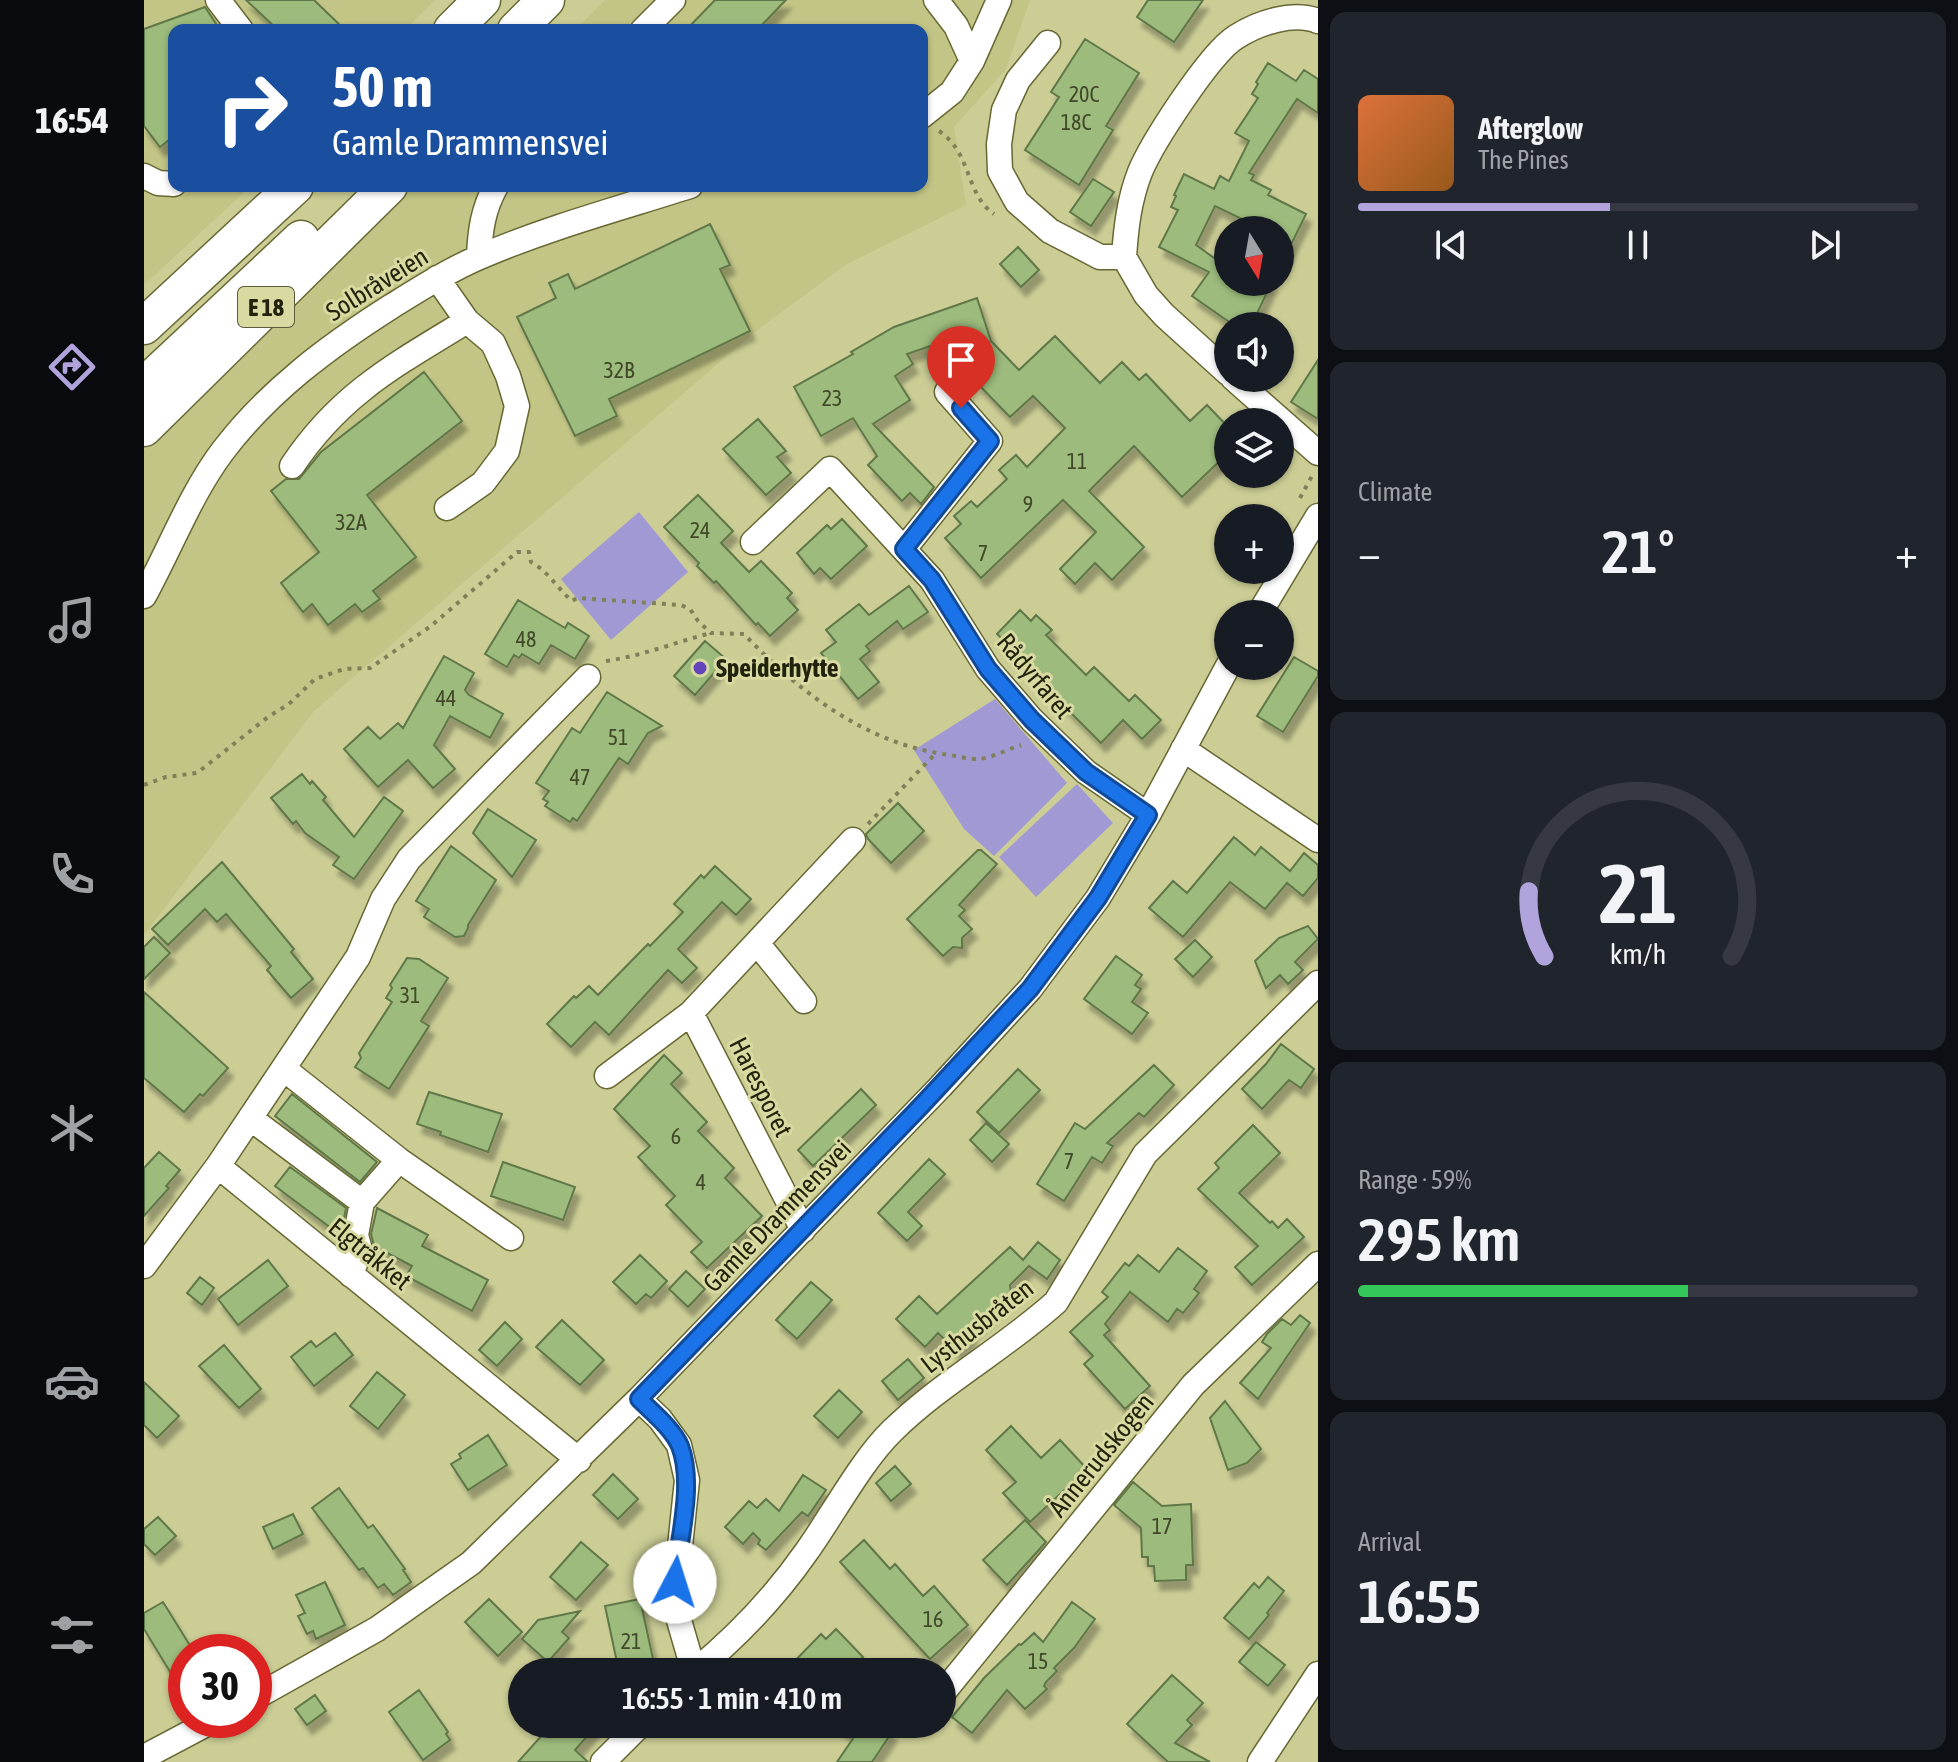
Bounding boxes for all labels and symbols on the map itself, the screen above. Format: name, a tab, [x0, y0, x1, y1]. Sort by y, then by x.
house number: 20C	[1069, 81, 1099, 107]
house number: 18C	[1061, 109, 1091, 135]
north arrow	[1214, 216, 1294, 296]
street label: Solbråveien	[321, 241, 433, 327]
road number: E 18	[238, 287, 294, 327]
pin	[927, 326, 995, 408]
house number: 32B	[603, 357, 635, 383]
house number: 23	[822, 385, 842, 411]
house number: 11	[1067, 448, 1087, 474]
house number: 9	[1023, 491, 1033, 517]
house number: 32A	[335, 509, 367, 535]
house number: 24	[690, 517, 710, 543]
house number: 7	[978, 540, 988, 566]
house number: 48	[516, 626, 536, 652]
street label: Rådyrfaret	[991, 627, 1079, 725]
place label: Speiderhytte	[716, 653, 839, 683]
marker: Speiderhytte	[691, 659, 709, 677]
house number: 44	[436, 685, 456, 711]
house number: 51	[608, 724, 628, 750]
house number: 47	[570, 764, 590, 790]
house number: 31	[400, 982, 420, 1008]
street label: Haresporet	[723, 1032, 799, 1142]
house number: 6	[671, 1123, 681, 1149]
street label: Gamle Drammensvei	[697, 1134, 857, 1298]
house number: 7	[1064, 1148, 1074, 1174]
house number: 4	[696, 1169, 706, 1195]
street label: Elgtråkket	[323, 1212, 417, 1296]
street label: Lysthusbråten	[915, 1273, 1039, 1379]
street label: Ånnerudskogen	[1041, 1387, 1160, 1523]
house number: 17	[1152, 1513, 1172, 1539]
position arrow	[633, 1540, 717, 1624]
house number: 16	[923, 1606, 943, 1632]
house number: 21	[621, 1628, 641, 1654]
speed limit sign: 30	[168, 1634, 272, 1738]
house number: 15	[1028, 1648, 1048, 1674]

